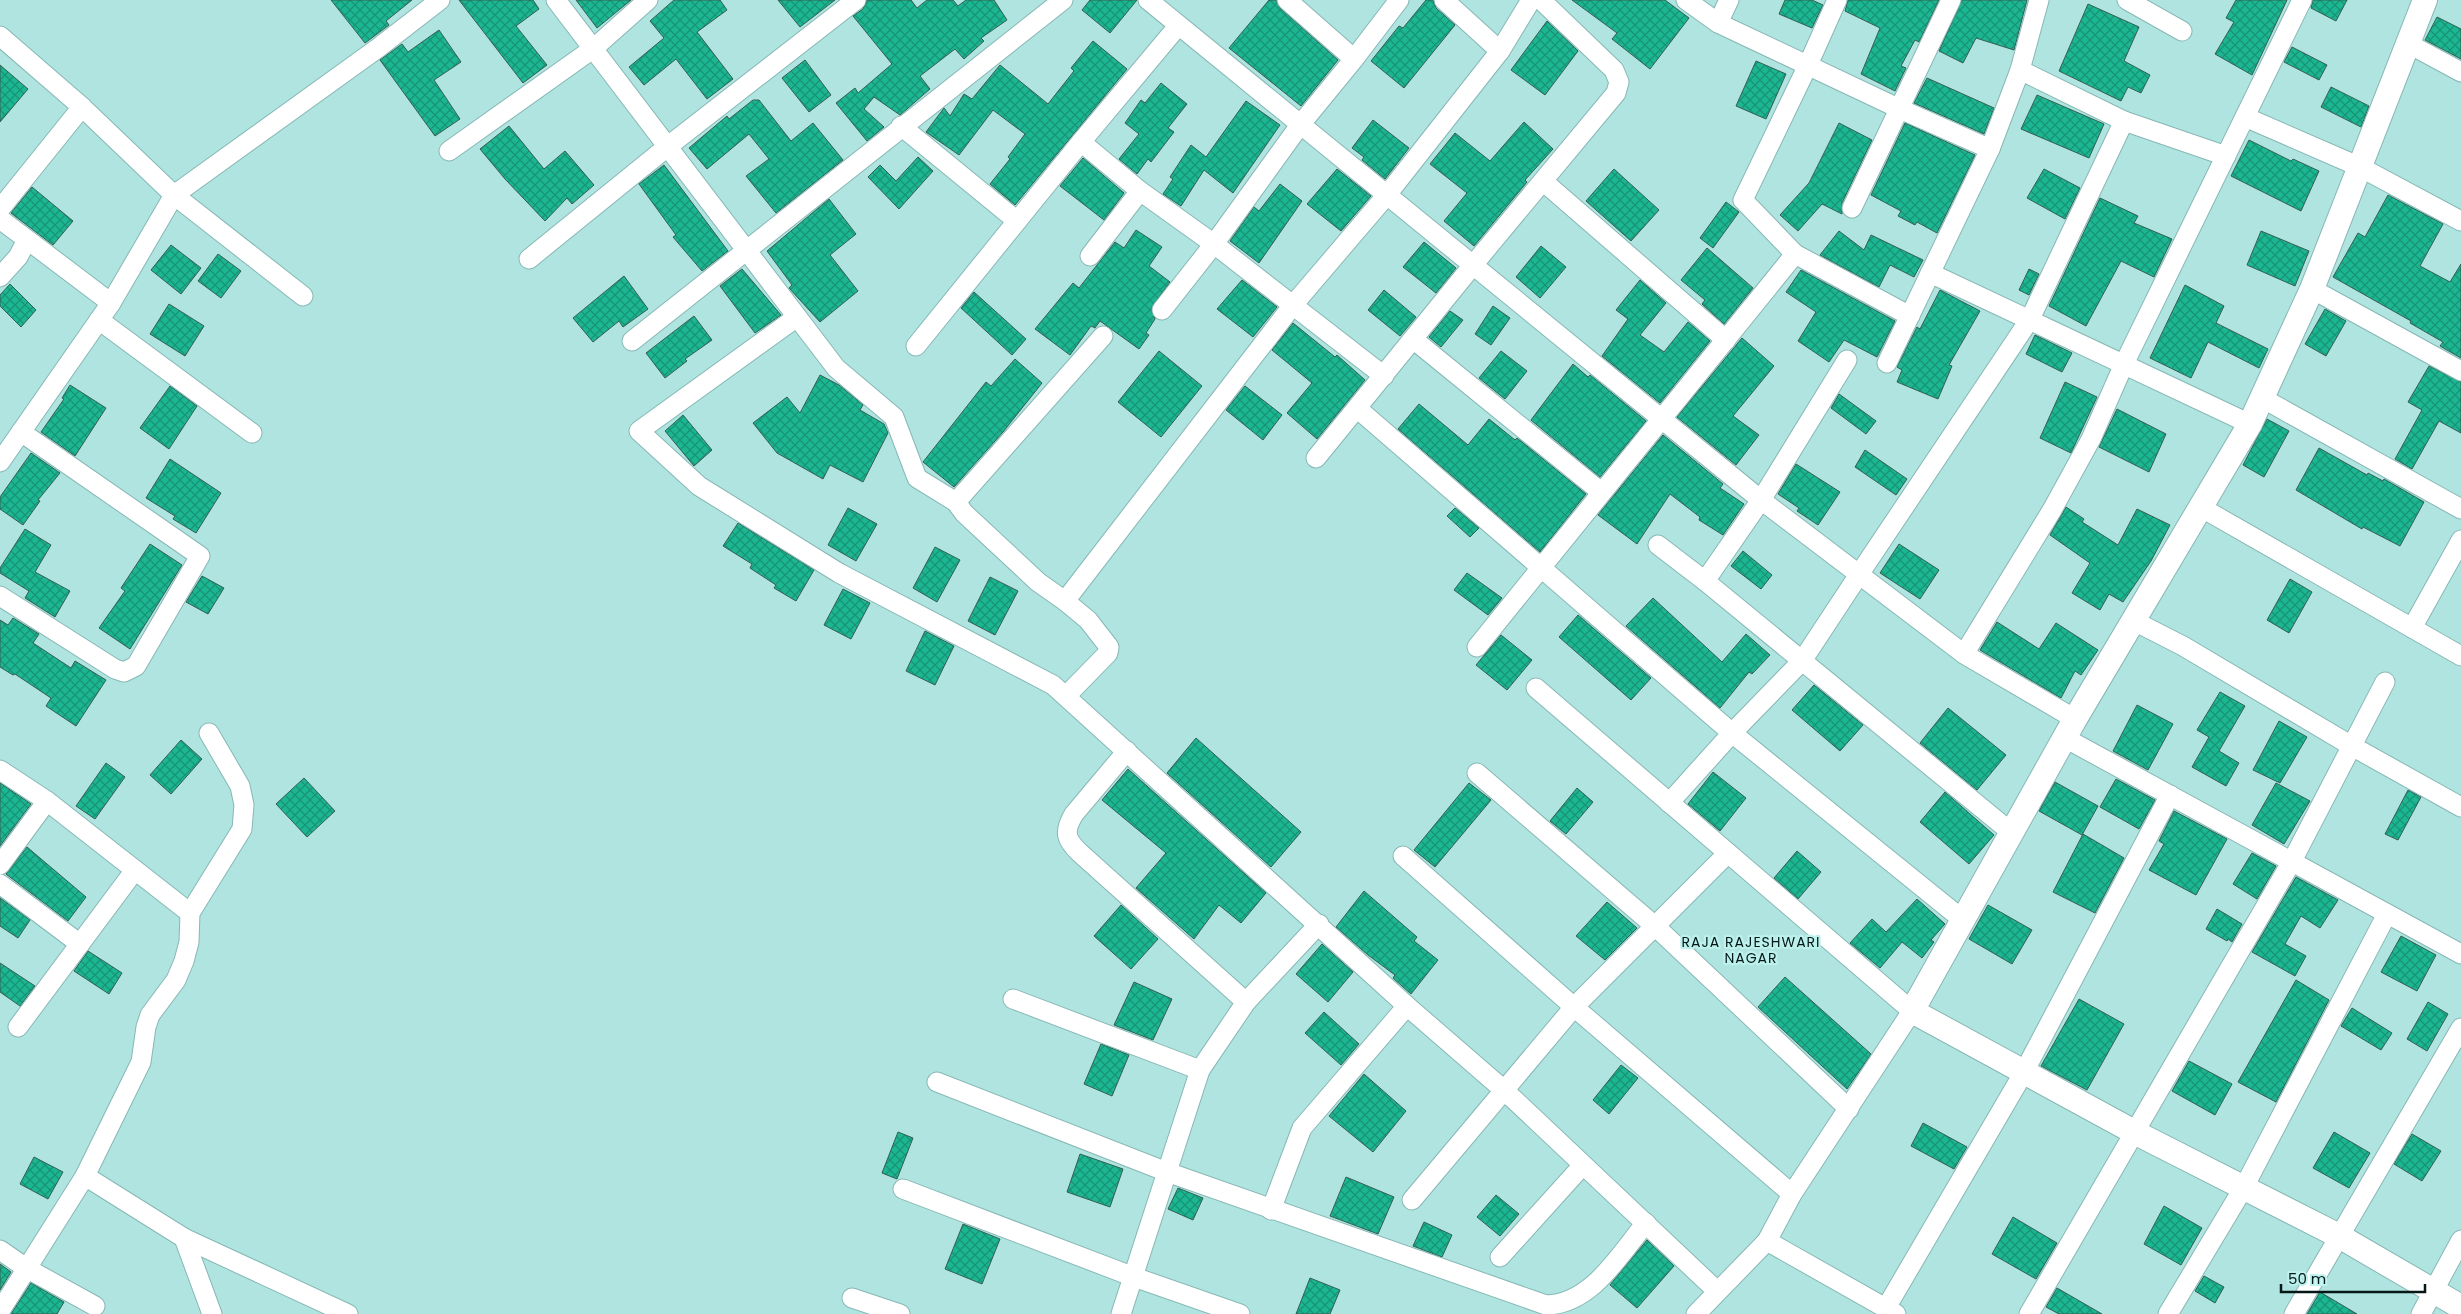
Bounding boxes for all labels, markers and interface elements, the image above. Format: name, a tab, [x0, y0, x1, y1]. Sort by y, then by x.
district label: RAJA RAJESHWARI NAGAR	[1681, 932, 1821, 968]
scale bar	[2281, 1262, 2425, 1294]
text: 50 m	[2288, 1268, 2326, 1289]

